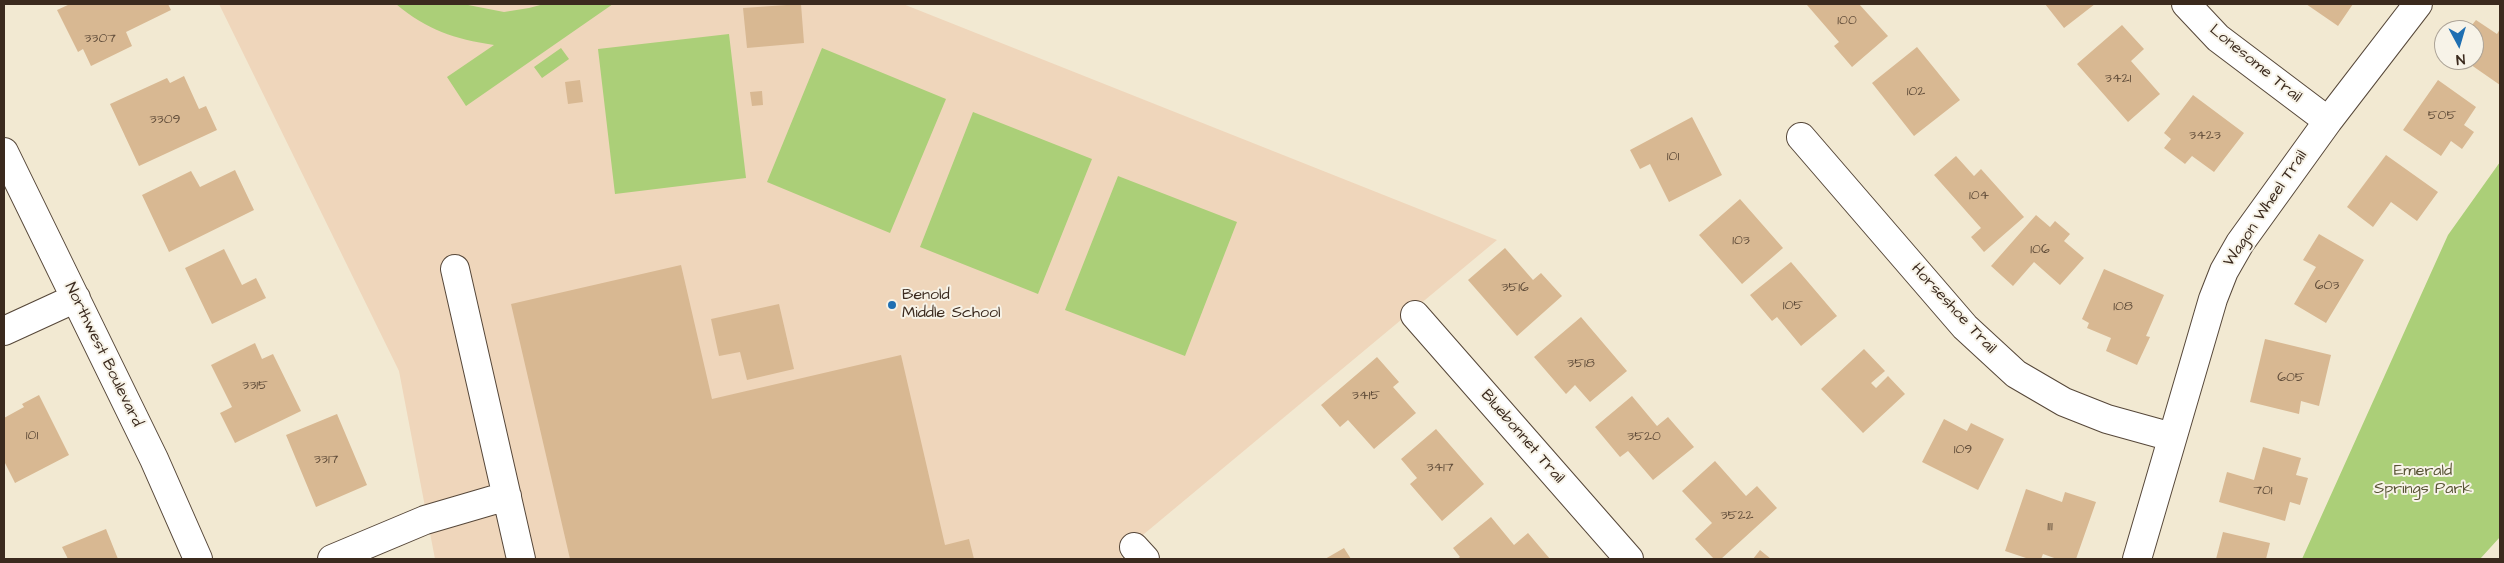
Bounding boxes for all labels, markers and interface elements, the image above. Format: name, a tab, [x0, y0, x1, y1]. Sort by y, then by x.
house number: 100	[1837, 13, 1857, 29]
north arrow	[2434, 20, 2484, 70]
street label: Lonesome Trail	[2205, 21, 2305, 107]
house number: 3307	[84, 31, 116, 47]
text: N	[2455, 49, 2466, 69]
house number: 3421	[2105, 71, 2131, 87]
house number: 102	[1907, 84, 1925, 100]
house number: 505	[2428, 108, 2456, 124]
house number: 3309	[149, 112, 181, 128]
house number: 3423	[2189, 128, 2221, 144]
street label: Wagon Wheel Trail	[2220, 147, 2312, 271]
house number: 101	[1667, 149, 1679, 165]
house number: 104	[1969, 188, 1989, 204]
house number: 103	[1732, 233, 1750, 249]
house number: 106	[2030, 242, 2050, 258]
street label: Horseshoe Trail	[1906, 260, 2000, 358]
house number: 603	[2315, 278, 2339, 294]
street label: Northwest Boulevard	[60, 280, 146, 430]
house number: 3516	[1501, 280, 1529, 296]
place label: Benold Middle School	[902, 286, 1000, 324]
house number: 105	[1783, 298, 1803, 314]
marker: Benold Middle School	[886, 299, 898, 311]
house number: 108	[2113, 299, 2133, 315]
house number: 3518	[1567, 356, 1595, 372]
house number: 605	[2277, 370, 2305, 386]
house number: 3315	[242, 378, 268, 394]
street label: Bluebonnet Trail	[1476, 386, 1568, 488]
house number: 3415	[1352, 388, 1380, 404]
house number: 101	[26, 428, 38, 444]
house number: 3520	[1627, 429, 1661, 445]
house number: 109	[1954, 442, 1972, 458]
house number: 3317	[314, 452, 338, 468]
house number: 3417	[1426, 460, 1454, 476]
park label: Emerald Springs Park	[2374, 462, 2472, 500]
house number: 701	[2253, 483, 2273, 499]
house number: 3522	[1720, 508, 1754, 524]
house number: 111	[2047, 519, 2053, 535]

